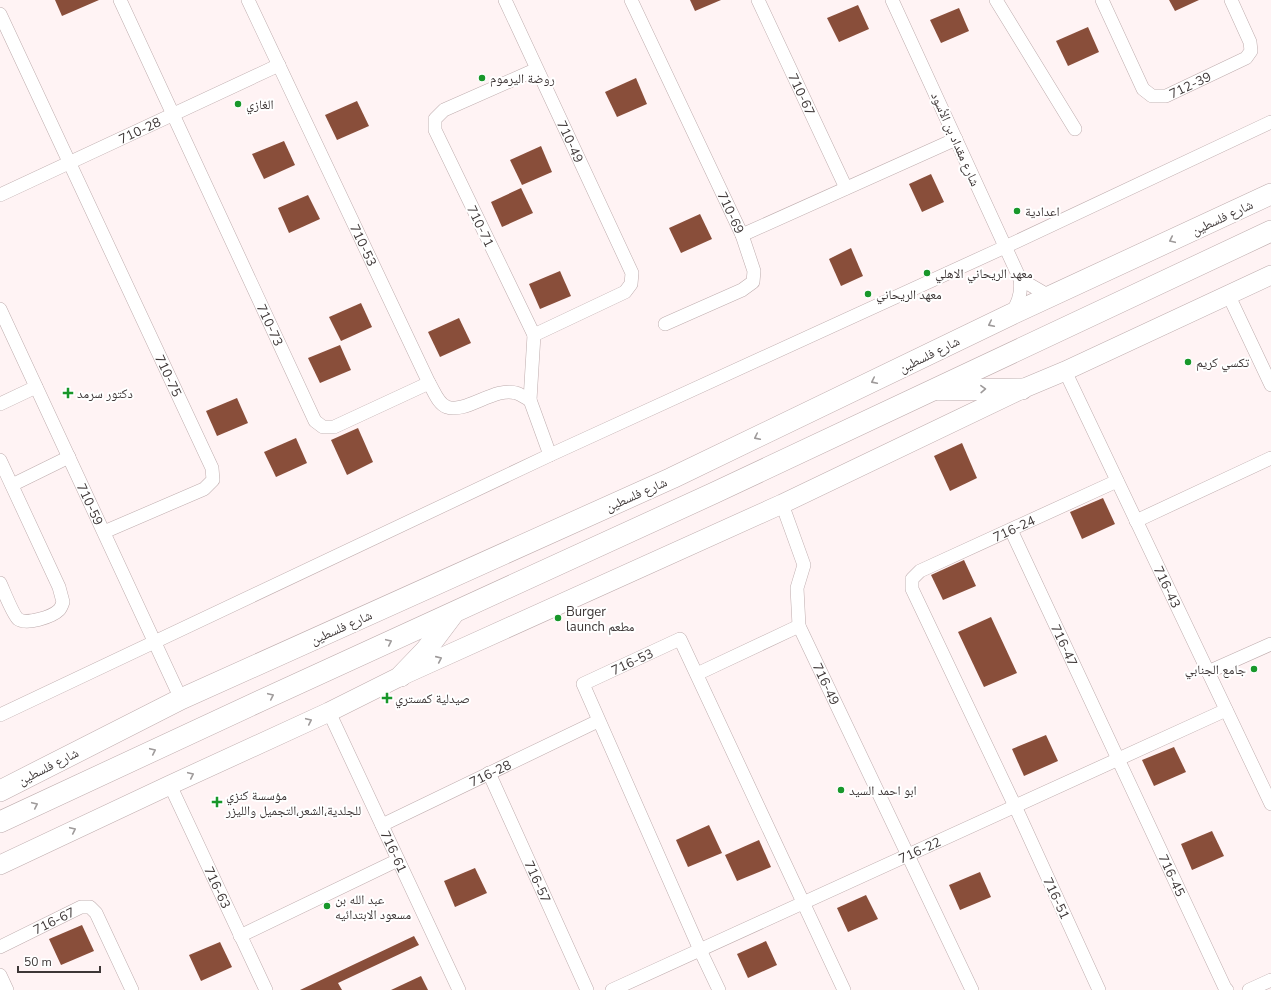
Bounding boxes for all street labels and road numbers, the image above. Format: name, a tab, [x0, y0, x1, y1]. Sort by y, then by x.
street label: 712-39	[1166, 68, 1214, 103]
street label: 710-67	[784, 71, 819, 119]
street label: شارع مقداد بن الأسود	[926, 89, 984, 189]
street label: 710-28	[116, 113, 164, 148]
street label: 710-49	[552, 118, 587, 166]
street label: 710-69	[713, 189, 748, 237]
street label: شارع فلسطين	[1189, 196, 1256, 240]
street label: 710-71	[462, 202, 498, 250]
street label: 710-53	[345, 221, 381, 269]
street label: 710-73	[252, 301, 287, 349]
street label: شارع فلسطين	[896, 332, 963, 377]
street label: 710-75	[150, 352, 186, 400]
street label: شارع فلسطين	[603, 473, 670, 517]
street label: 710-59	[72, 480, 107, 528]
street label: 716-24	[990, 511, 1038, 546]
street label: 716-43	[1149, 563, 1184, 611]
street label: شارع فلسطين	[308, 606, 375, 650]
street label: 716-47	[1046, 621, 1081, 669]
street label: 716-53	[609, 645, 657, 680]
street label: 716-49	[808, 660, 843, 708]
street label: شارع فلسطين	[15, 744, 82, 790]
street label: 716-28	[467, 756, 515, 792]
street label: 716-61	[376, 828, 411, 876]
street label: 716-22	[896, 833, 944, 868]
street label: 716-45	[1154, 852, 1189, 900]
street label: 716-57	[520, 858, 554, 906]
street label: 716-63	[199, 864, 235, 912]
street label: 716-51	[1039, 874, 1074, 922]
street label: 716-67	[30, 903, 78, 939]

